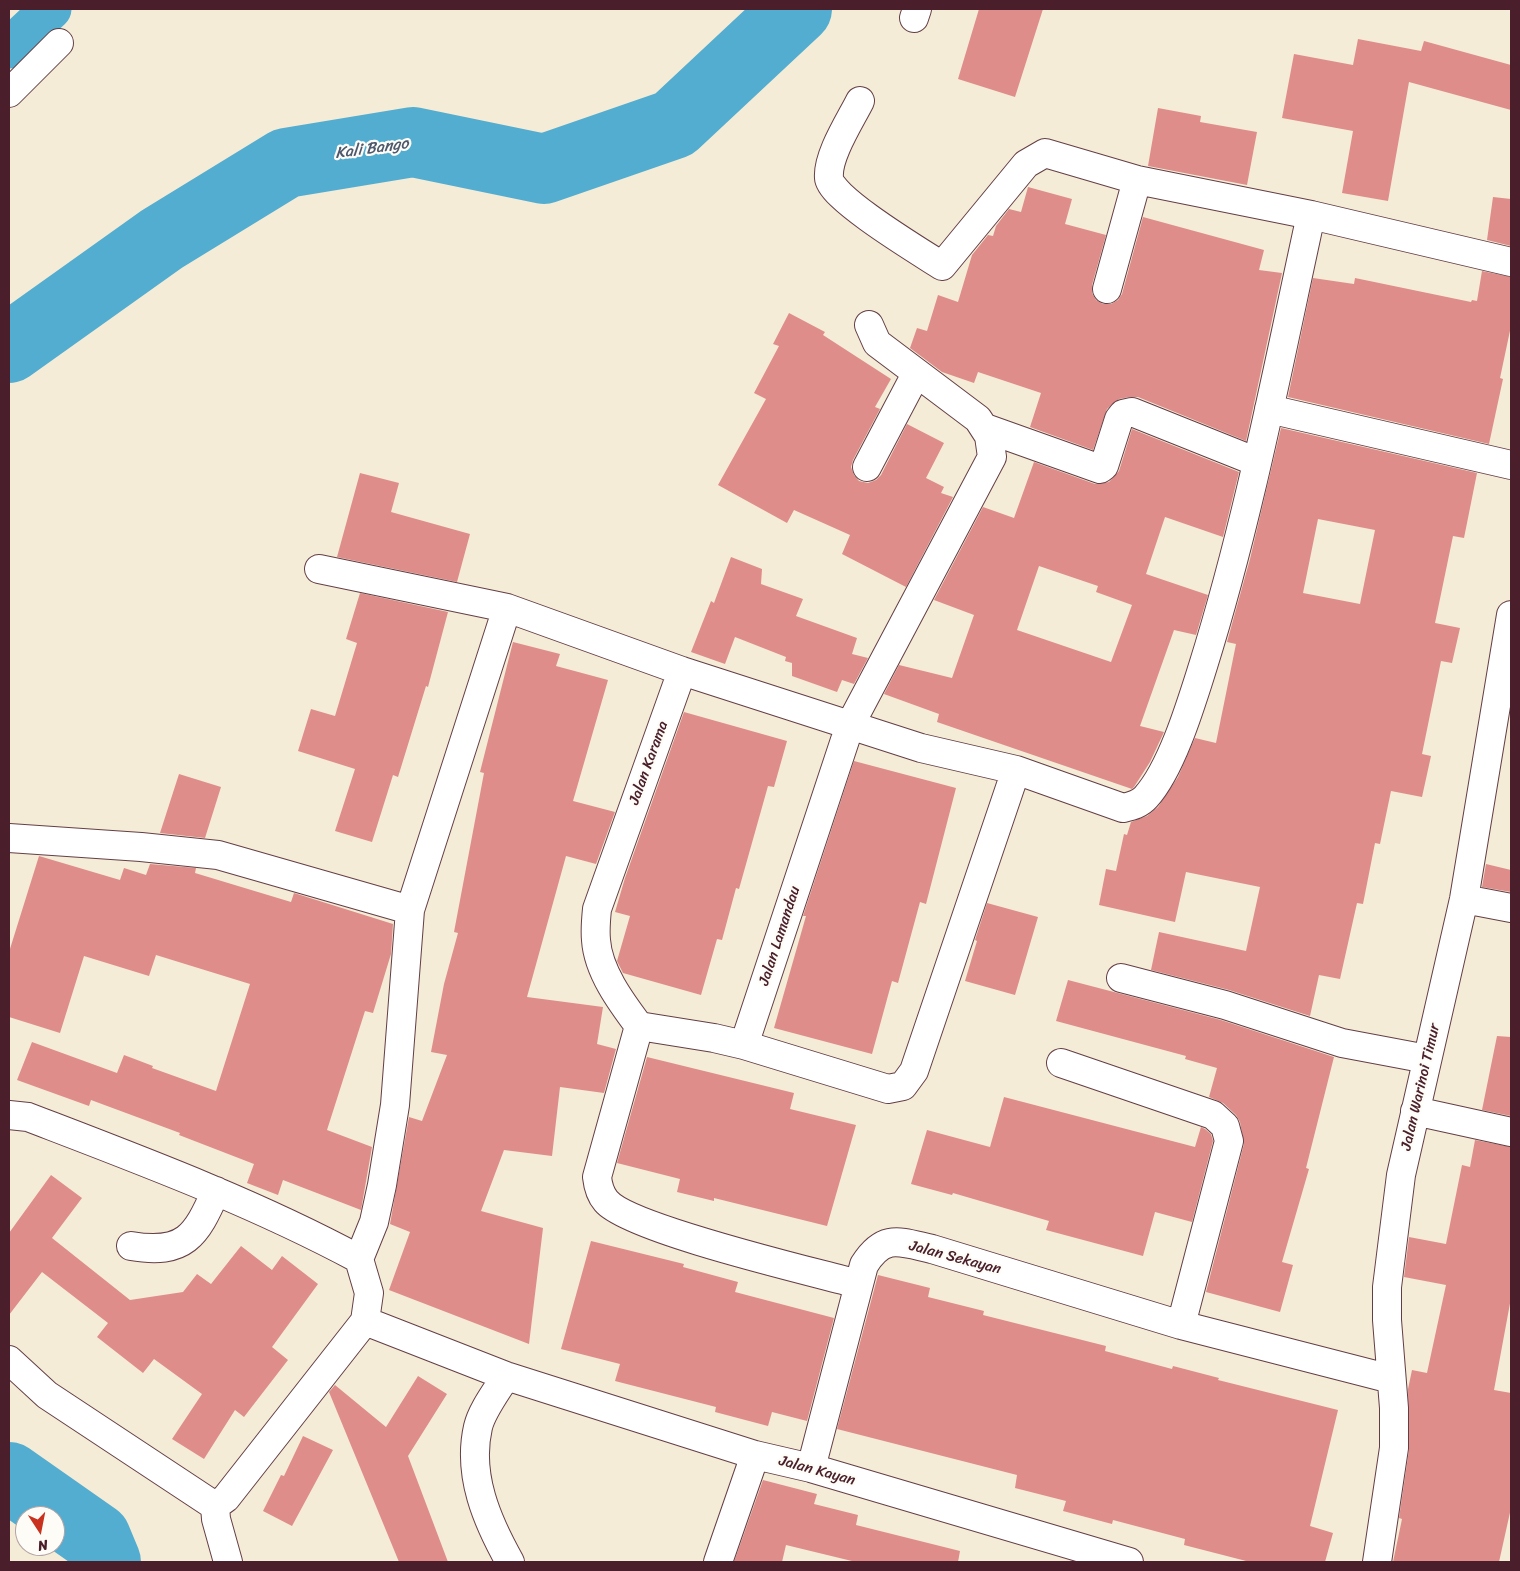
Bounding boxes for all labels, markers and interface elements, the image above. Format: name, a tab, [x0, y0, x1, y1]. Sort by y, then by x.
water label: Kali Bango	[334, 134, 410, 164]
street label: Jalan Karama	[626, 719, 672, 807]
street label: Jalan Lamandau	[755, 884, 805, 988]
street label: Jalan Warinoi Timur	[1398, 1022, 1444, 1152]
street label: Jalan Sekayan	[907, 1237, 1003, 1279]
street label: Jalan Kayan	[777, 1452, 857, 1490]
north arrow	[15, 1506, 65, 1556]
text: N	[36, 1532, 50, 1558]

